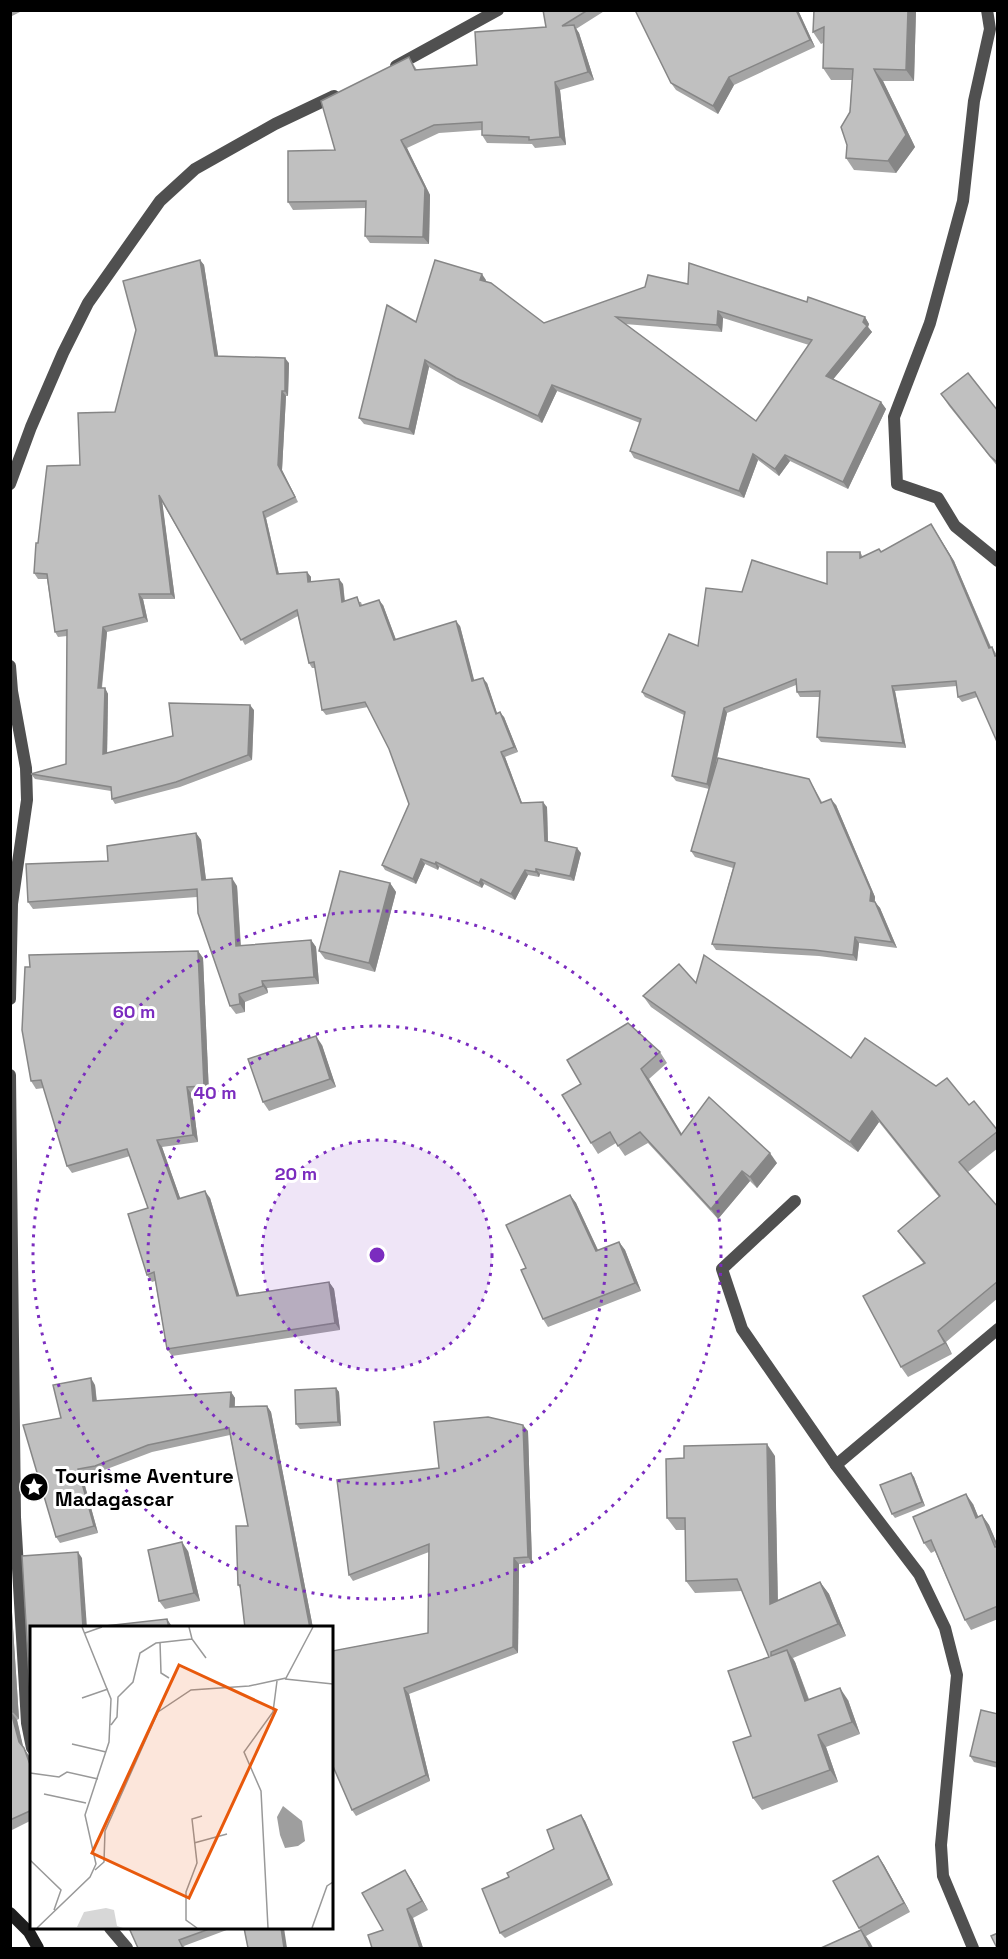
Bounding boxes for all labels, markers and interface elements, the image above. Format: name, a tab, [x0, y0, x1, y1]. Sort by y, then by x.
text: 60 m	[113, 1000, 155, 1023]
text: 40 m	[193, 1081, 237, 1104]
text: 20 m	[275, 1162, 317, 1185]
centre of rings	[367, 1245, 387, 1265]
place label: Tourisme Aventure Madagascar	[55, 1463, 234, 1512]
place icon: Tourisme Aventure Madagascar	[18, 1471, 50, 1503]
inset map	[30, 1626, 333, 1929]

